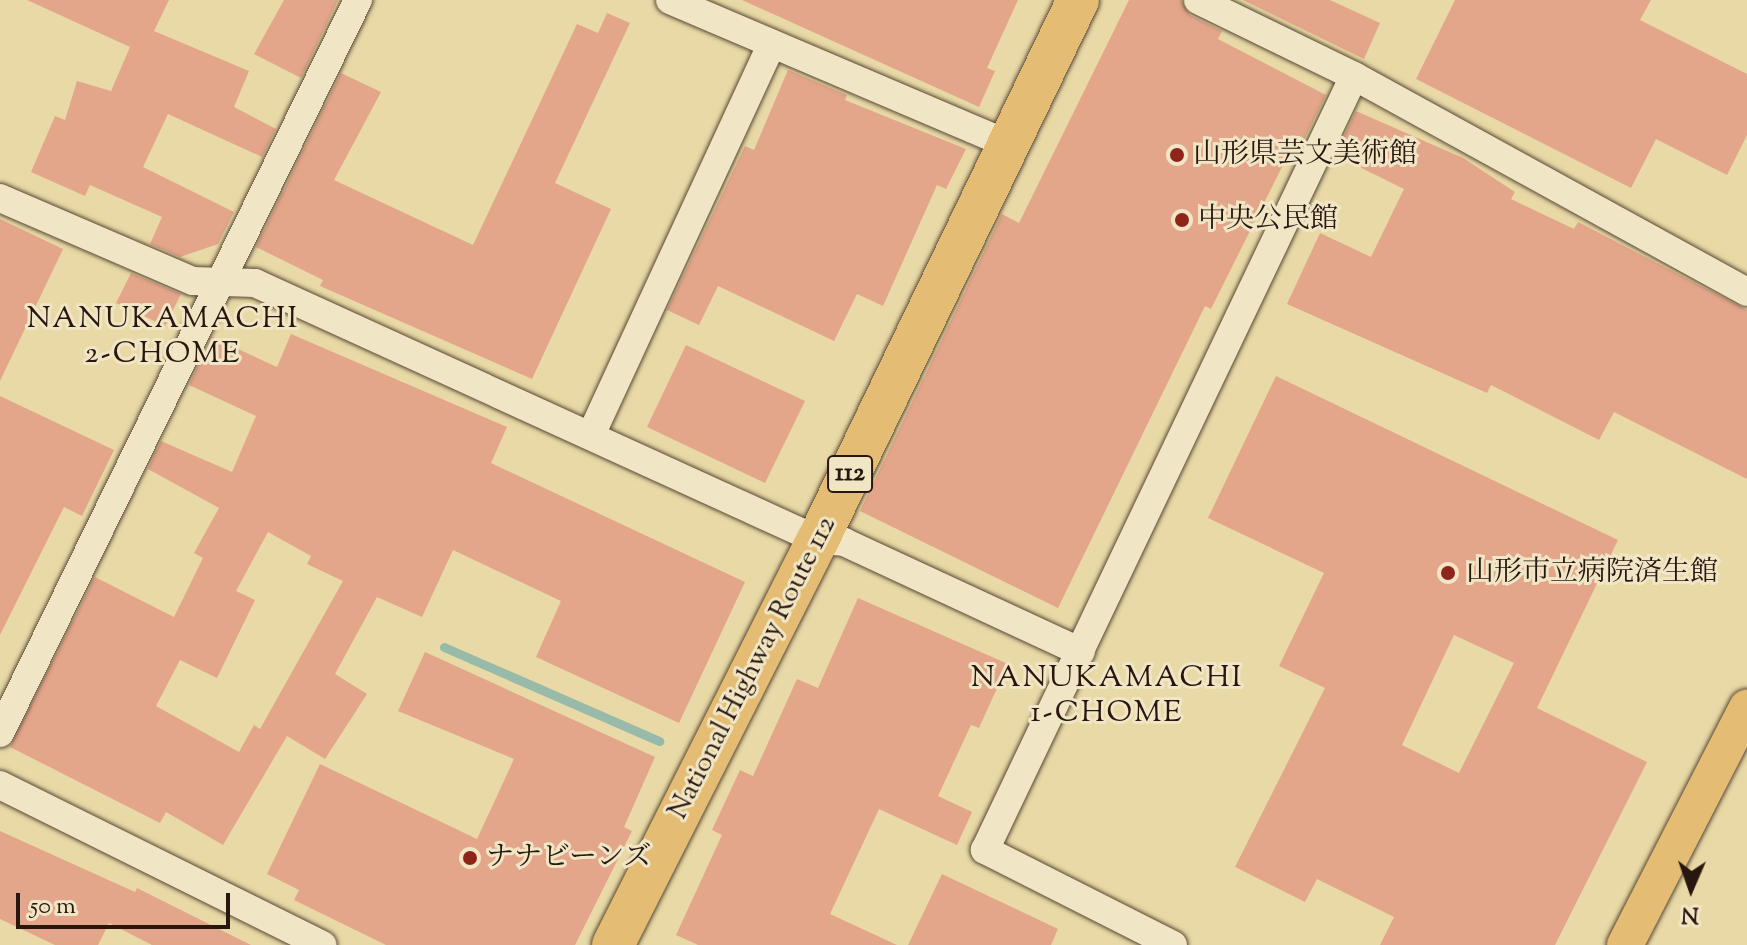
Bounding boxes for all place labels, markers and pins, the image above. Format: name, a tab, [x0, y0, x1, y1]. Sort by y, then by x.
place label: 山形県芸文美術館	[1193, 138, 1417, 172]
marker: 山形県芸文美術館	[1168, 146, 1186, 164]
place label: 中央公民館	[1198, 203, 1338, 237]
marker: 中央公民館	[1173, 211, 1191, 229]
place label: 山形市立病院済生館	[1466, 556, 1718, 590]
marker: 山形市立病院済生館	[1437, 562, 1459, 584]
place label: ナナビーンズ	[486, 841, 653, 875]
marker: ナナビーンズ	[461, 849, 479, 867]

